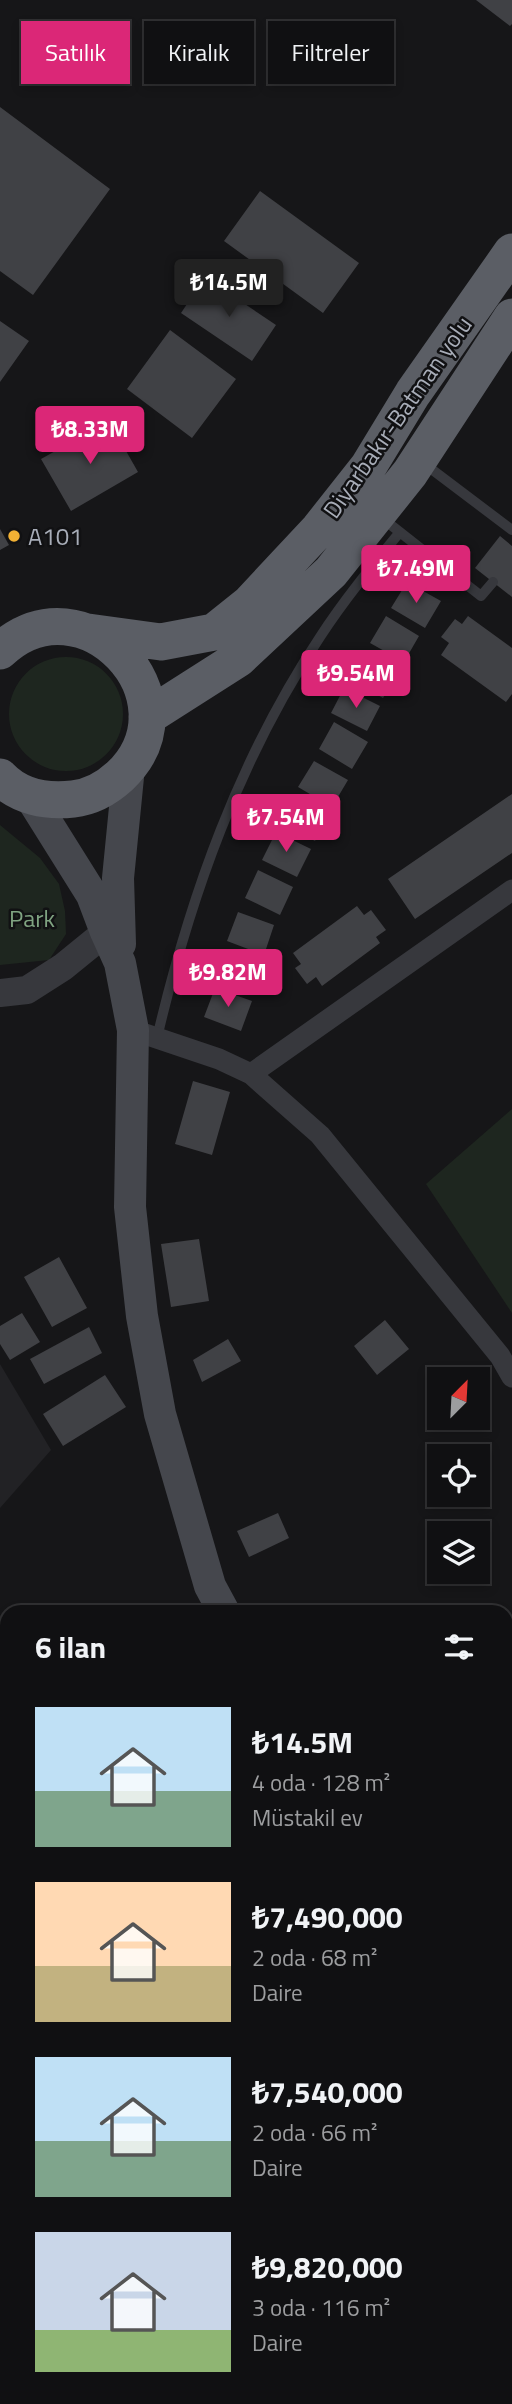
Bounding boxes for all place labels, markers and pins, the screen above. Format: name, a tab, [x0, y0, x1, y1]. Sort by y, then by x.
pin: ₺14.5M	[172, 260, 286, 319]
pin: ₺8.33M	[33, 406, 147, 466]
place label: A101	[28, 518, 83, 554]
marker: A101	[6, 528, 22, 544]
pin: ₺7.49M	[359, 546, 473, 605]
pin: ₺9.54M	[299, 650, 413, 710]
pin: ₺7.54M	[229, 794, 343, 854]
pin: ₺9.82M	[171, 950, 285, 1009]

